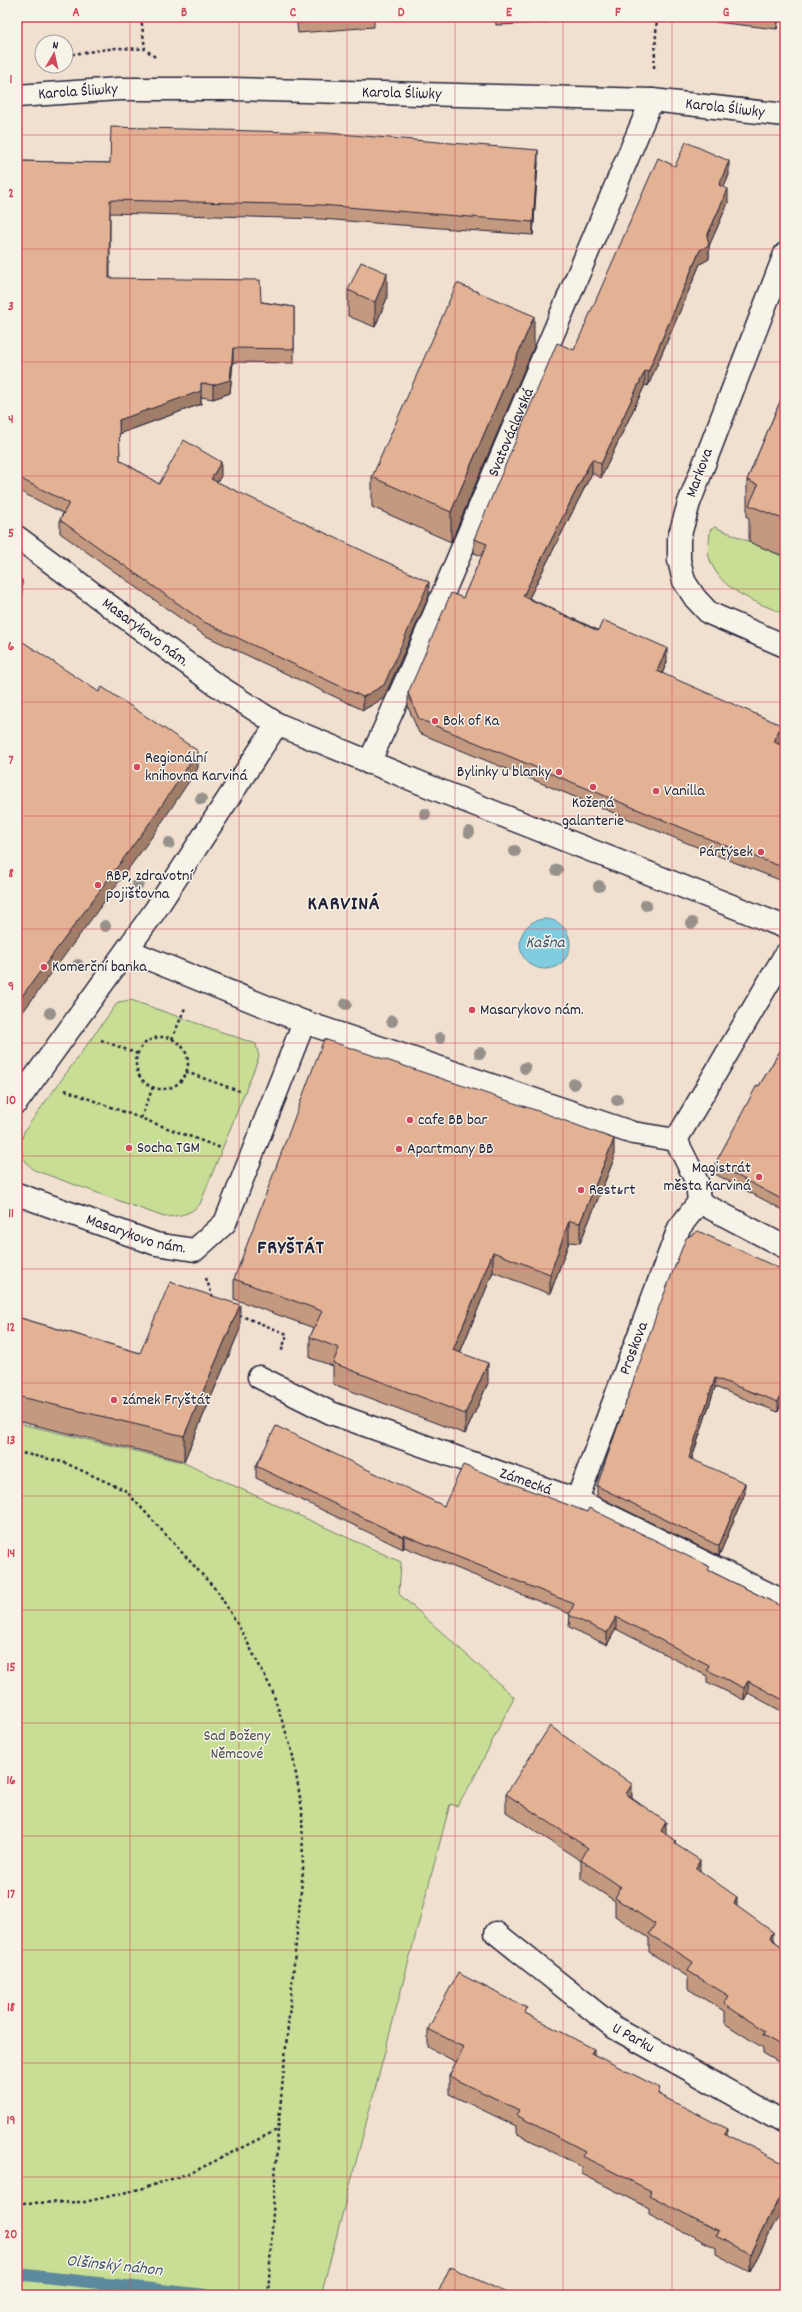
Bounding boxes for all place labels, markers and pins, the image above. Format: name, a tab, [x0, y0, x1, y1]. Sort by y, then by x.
place label: Bok of Ka	[443, 710, 500, 733]
marker: Bok of Ka	[430, 716, 440, 726]
place label: Regionální knihovna Karviná	[145, 747, 247, 788]
place label: Bylinky u blanky	[457, 761, 552, 784]
marker: Regionální knihovna Karviná	[132, 762, 142, 772]
marker: Bylinky u blanky	[554, 767, 564, 777]
place label: Vanilla	[664, 780, 705, 803]
marker: Kožená galanterie	[588, 782, 598, 792]
marker: Vanilla	[651, 786, 661, 796]
place label: Kožená galanterie	[562, 792, 624, 833]
place label: Pártýsek	[699, 841, 753, 864]
marker: Pártýsek	[756, 847, 766, 857]
place label: RBP, zdravotní pojišťovna	[106, 865, 193, 906]
marker: RBP, zdravotní pojišťovna	[93, 880, 103, 890]
place label: Komerční banka	[52, 956, 147, 979]
marker: Komerční banka	[39, 962, 49, 972]
place label: Masarykovo nám.	[480, 999, 584, 1022]
marker: Masarykovo nám.	[467, 1005, 477, 1015]
place label: cafe BB bar	[418, 1109, 488, 1132]
marker: cafe BB bar	[405, 1115, 415, 1125]
place label: Socha TGM	[137, 1137, 200, 1160]
place label: Apartmany BB	[407, 1138, 494, 1161]
marker: Socha TGM	[124, 1143, 134, 1153]
marker: Apartmany BB	[394, 1144, 404, 1154]
place label: Magistrát města Karviná	[663, 1157, 751, 1198]
marker: Magistrát města Karviná	[754, 1172, 764, 1182]
place label: Rest&rt	[589, 1179, 635, 1202]
marker: Rest&rt	[576, 1185, 586, 1195]
place label: zámek Fryštát	[122, 1389, 211, 1412]
marker: zámek Fryštát	[109, 1395, 119, 1405]

